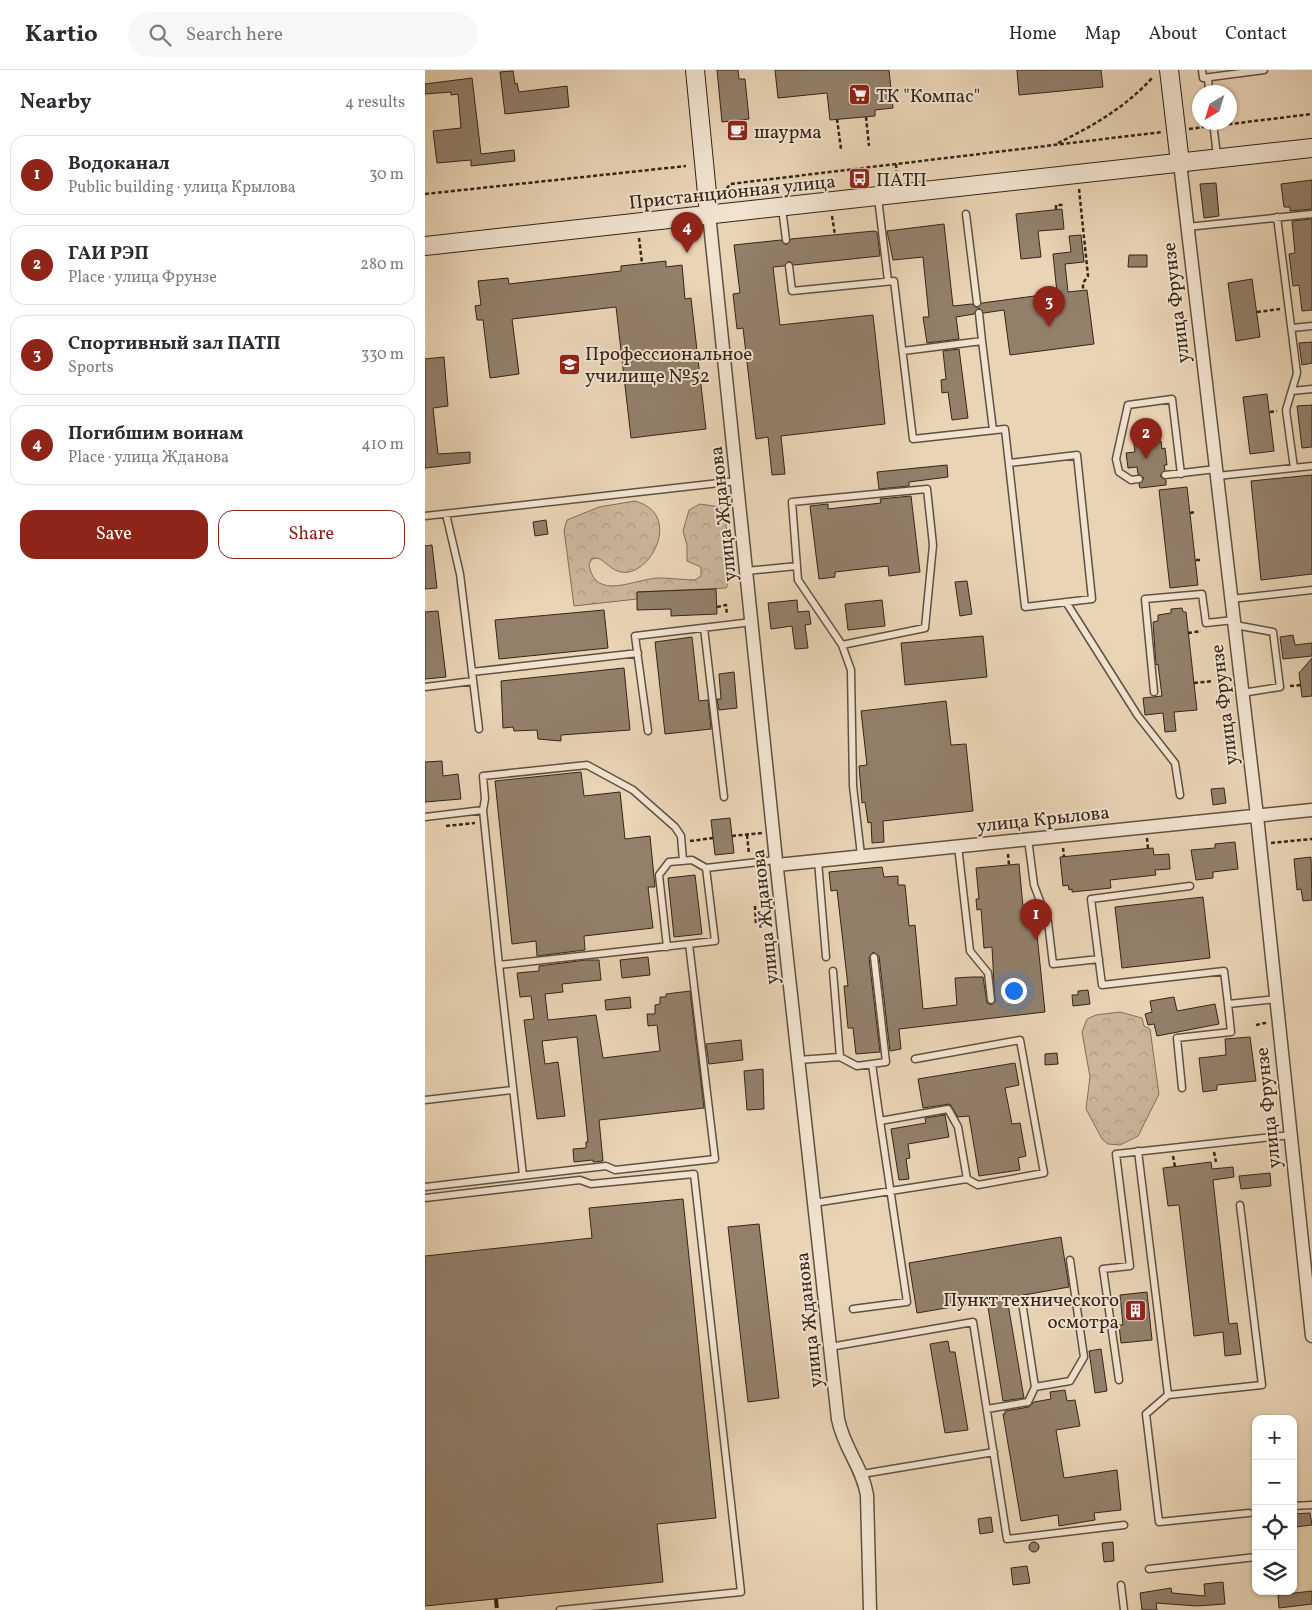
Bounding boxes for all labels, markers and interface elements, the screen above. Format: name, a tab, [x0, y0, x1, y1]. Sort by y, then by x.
search box	[128, 12, 478, 57]
text: Kartio	[25, 18, 98, 52]
icon: search	[146, 21, 174, 49]
text: Search here	[186, 22, 283, 48]
text: Home	[1009, 22, 1057, 47]
text: Map	[1085, 22, 1121, 47]
text: About	[1149, 22, 1197, 47]
text: Contact	[1225, 22, 1287, 47]
supermarket icon: ТК "Компас"	[848, 83, 872, 107]
place label: ТК "Компас"	[876, 84, 980, 110]
north arrow	[1192, 85, 1237, 130]
text: Nearby	[20, 88, 91, 117]
text: 4 results	[345, 92, 405, 114]
cafe icon: шаурма	[726, 119, 750, 143]
place label: шаурма	[754, 120, 822, 146]
text: Водоканал	[68, 151, 170, 177]
text: 1	[34, 164, 40, 186]
text: 30 m	[369, 164, 404, 186]
bus stop icon: ПАТП	[848, 167, 872, 191]
place label: ПАТП	[876, 168, 927, 194]
street label: Пристанционная улица	[628, 169, 837, 217]
text: Public building · улица Крылова	[68, 177, 296, 199]
pin: 4	[671, 212, 703, 253]
text: ГАИ РЭП	[68, 241, 149, 267]
street label: улица Фрунзе	[1157, 241, 1197, 365]
text: 2	[33, 254, 41, 276]
text: 280 m	[360, 254, 404, 276]
text: Place · улица Фрунзе	[68, 267, 217, 289]
pin: 3	[1033, 286, 1065, 327]
text: Спортивный зал ПАТП	[68, 331, 281, 357]
place label: Профессиональное училище №52	[585, 342, 752, 390]
text: 3	[33, 344, 41, 366]
text: 330 m	[361, 344, 404, 366]
school or university icon: Профессиональное училище №52	[557, 352, 581, 376]
text: Sports	[68, 357, 114, 379]
pin: 2	[1130, 418, 1162, 459]
text: Погибшим воинам	[68, 421, 243, 447]
text: 4	[32, 434, 42, 456]
text: 410 m	[361, 434, 404, 456]
street label: улица Жданова	[704, 445, 744, 583]
text: Place · улица Жданова	[68, 447, 229, 469]
button: Save	[20, 510, 208, 559]
button: Share	[218, 510, 405, 559]
street label: улица Фрунзе	[1205, 643, 1245, 767]
street label: улица Крылова	[975, 800, 1111, 840]
street label: улица Жданова	[746, 848, 786, 986]
pin: 1	[1020, 899, 1052, 940]
your location	[1001, 978, 1027, 1004]
street label: улица Фрунзе	[1250, 1046, 1288, 1170]
street label: улица Жданова	[790, 1251, 830, 1389]
place label: Пункт технического осмотра	[943, 1288, 1119, 1336]
building icon: Пункт технического осмотра	[1123, 1298, 1147, 1322]
map controls	[1252, 1415, 1297, 1595]
button: +	[1252, 1415, 1297, 1460]
button: −	[1252, 1460, 1297, 1505]
button: locate	[1252, 1505, 1297, 1550]
button: layers	[1252, 1550, 1297, 1595]

